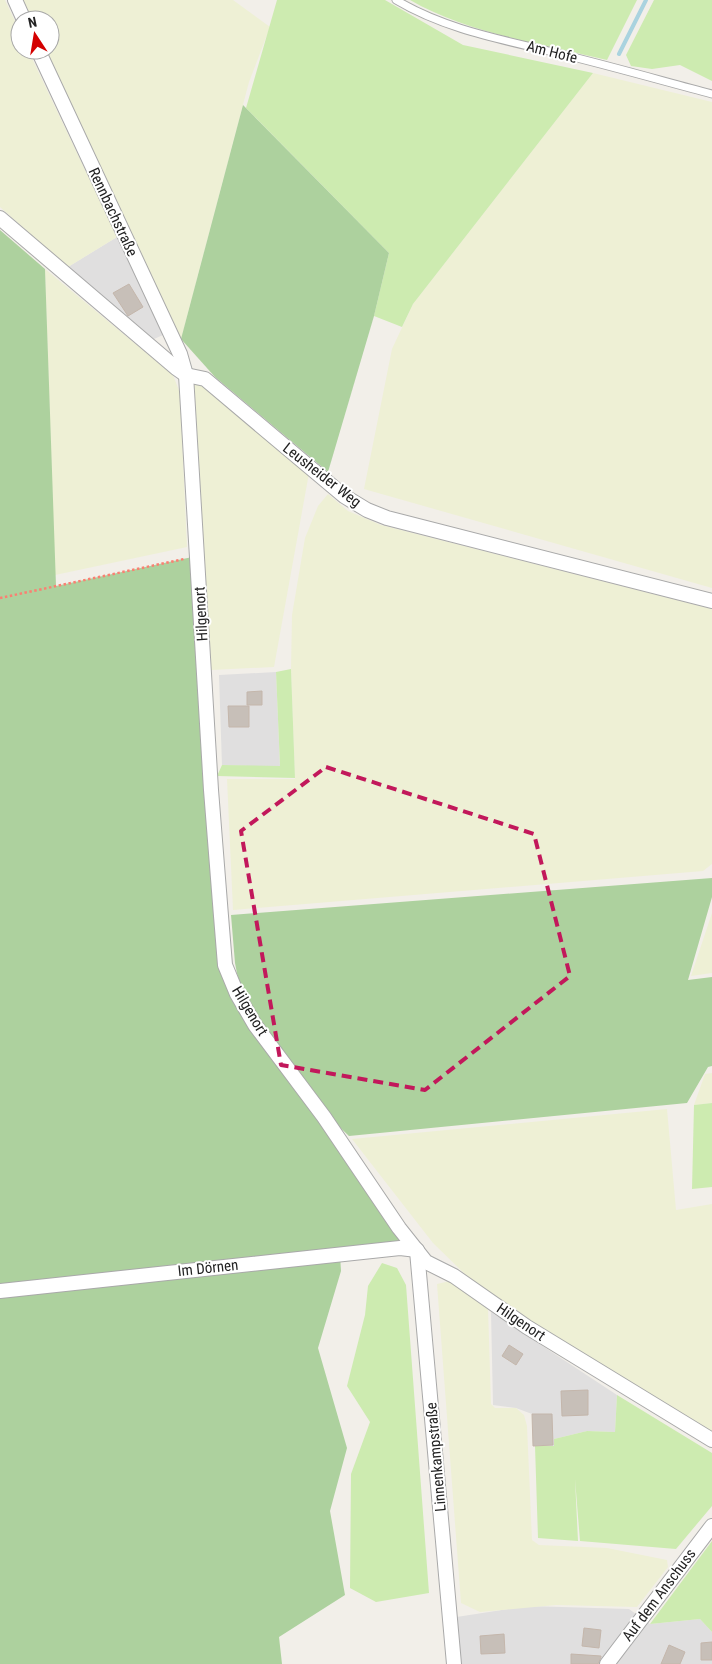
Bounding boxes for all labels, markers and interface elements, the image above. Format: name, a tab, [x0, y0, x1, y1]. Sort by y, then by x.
north arrow	[10, 10, 60, 60]
text: N	[26, 14, 38, 31]
street label: Am Hofe	[525, 37, 579, 67]
street label: Rennbachstraße	[85, 165, 141, 259]
street label: Leusheider Weg	[279, 439, 365, 511]
street label: Hilgenort	[191, 586, 211, 642]
street label: Hilgenort	[228, 983, 272, 1039]
street label: Im Dörnen	[177, 1256, 239, 1280]
street label: Hilgenort	[493, 1299, 549, 1345]
street label: Linnenkampstraße	[422, 1402, 450, 1512]
street label: Auf dem Anschuss	[618, 1545, 700, 1645]

